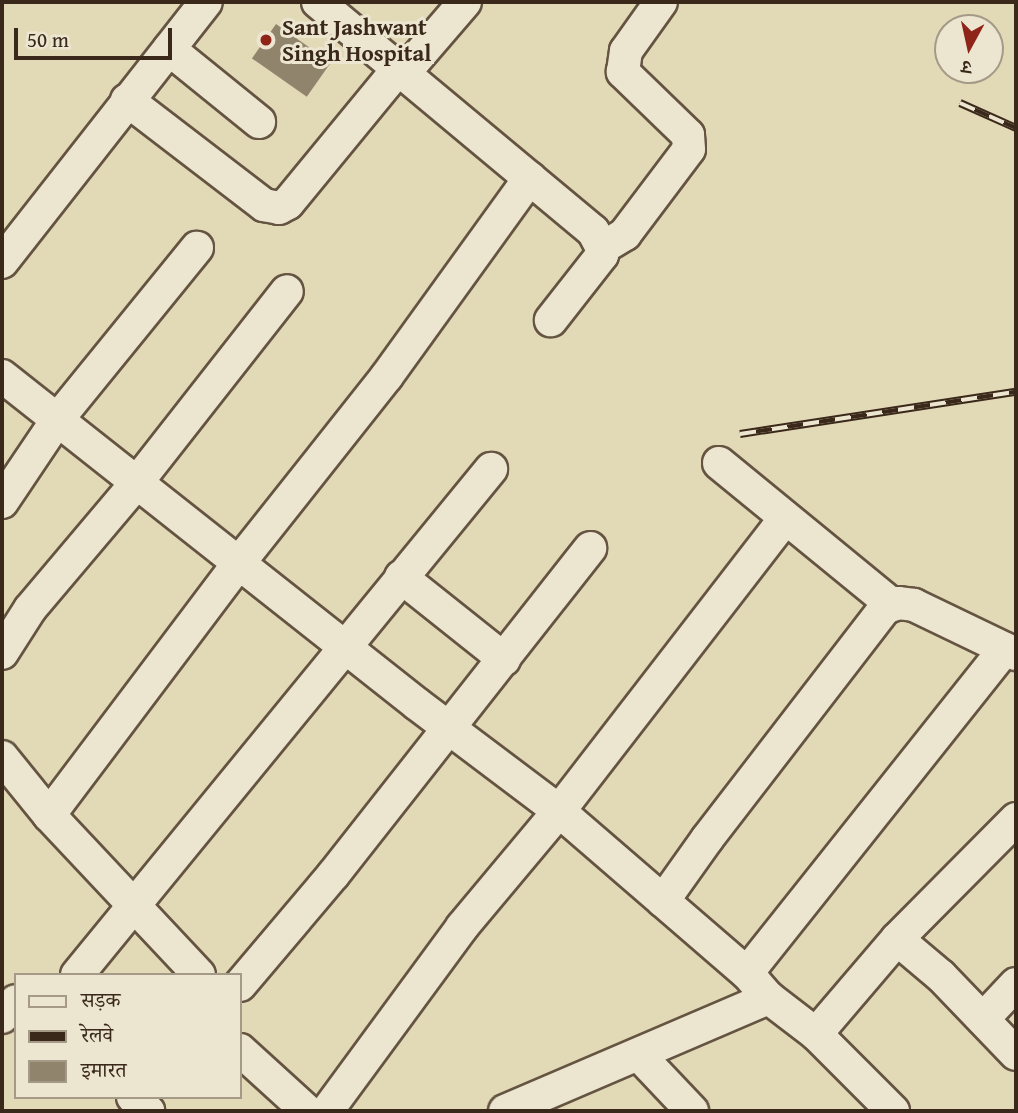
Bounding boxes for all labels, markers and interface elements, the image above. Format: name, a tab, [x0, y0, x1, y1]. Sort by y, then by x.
place label: Sant Jashwant Singh Hospital	[282, 13, 431, 67]
scale bar	[18, 14, 175, 58]
north arrow	[934, 14, 1004, 84]
text: 50 m	[27, 24, 69, 55]
marker: Sant Jashwant Singh Hospital	[256, 30, 276, 50]
text: उ	[960, 53, 973, 82]
legend	[14, 973, 242, 1099]
text: सड़क	[81, 984, 120, 1015]
text: रेलवे	[81, 1019, 113, 1050]
text: इमारत	[81, 1054, 127, 1085]

